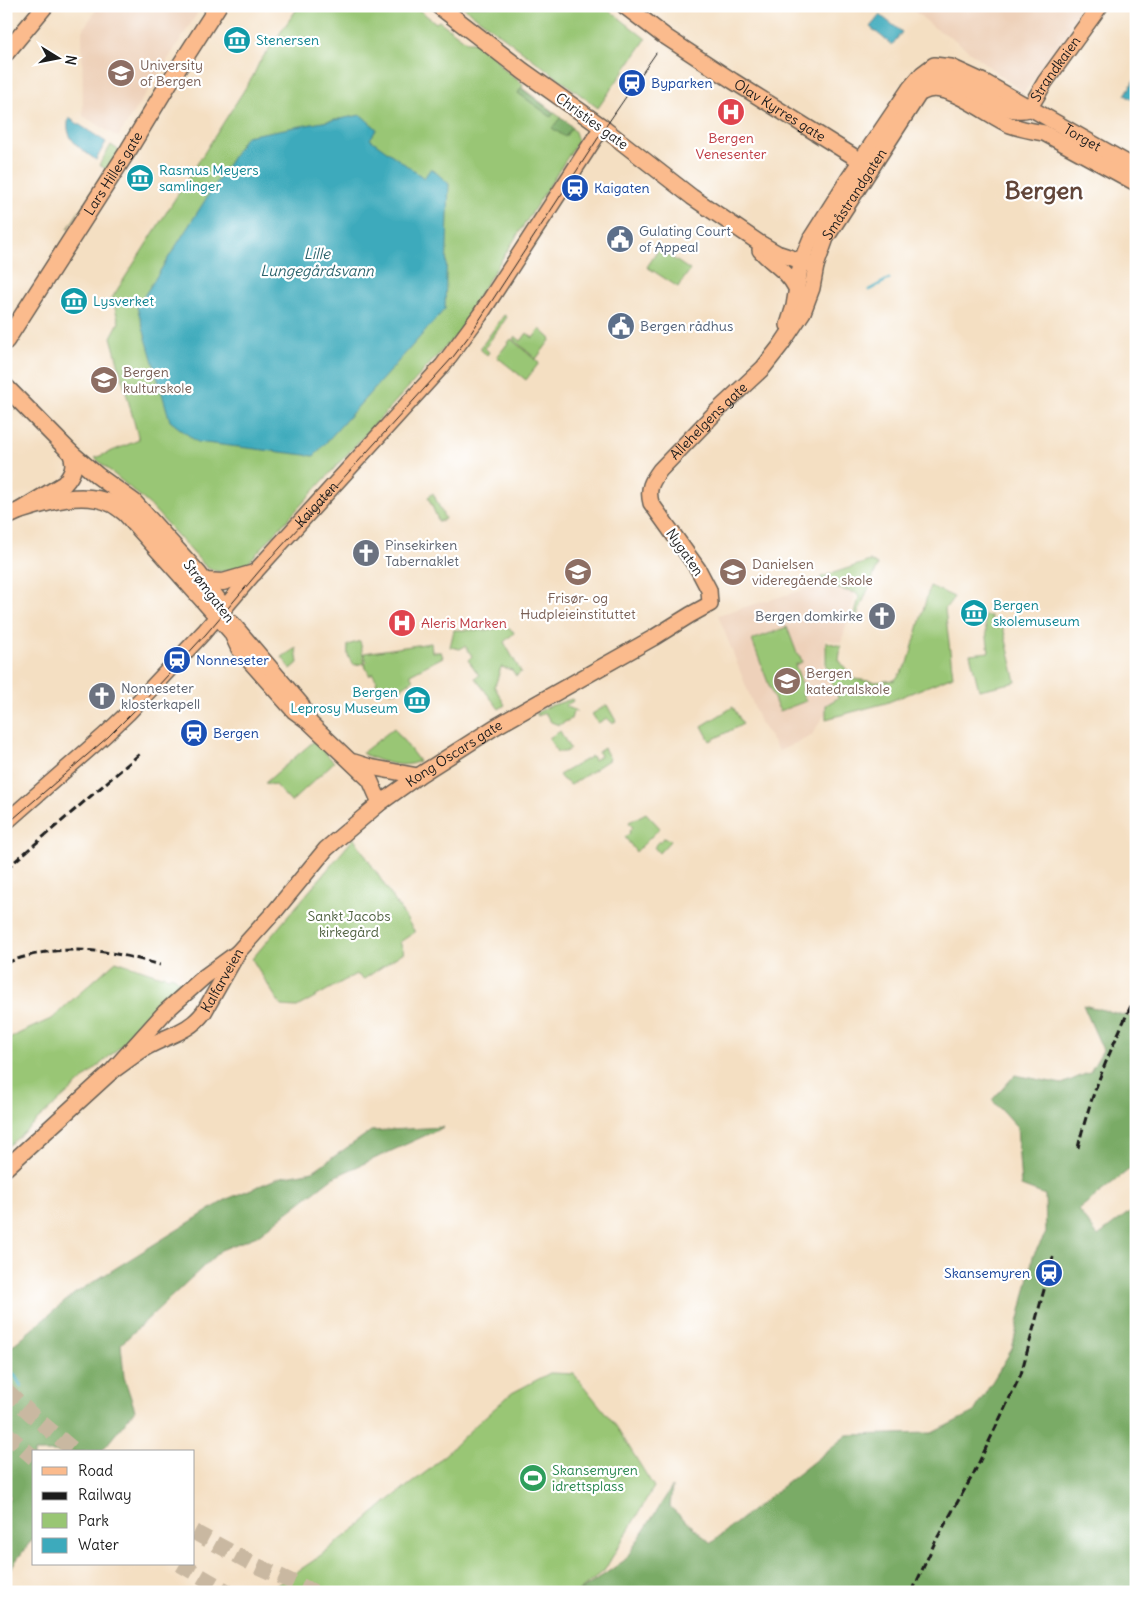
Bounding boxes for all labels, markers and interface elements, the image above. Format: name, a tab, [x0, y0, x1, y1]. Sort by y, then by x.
museum icon: Stenersen	[222, 25, 252, 55]
place label: Stenersen	[256, 31, 319, 49]
north arrow	[32, 32, 82, 82]
street label: Strandkaien	[1026, 32, 1084, 105]
text: N	[61, 54, 81, 67]
place label: University of Bergen	[140, 56, 203, 90]
school or university icon: University of Bergen	[106, 58, 136, 88]
station icon: Byparken	[617, 68, 647, 98]
place label: Byparken	[651, 74, 713, 92]
street label: Olav Kyrres gate	[731, 75, 829, 146]
street label: Christies gate	[552, 89, 632, 153]
hospital icon: Bergen Venesenter	[716, 97, 746, 127]
street label: Torget	[1061, 120, 1104, 155]
street label: Lars Hilles gate	[80, 128, 146, 219]
place label: Bergen Venesenter	[695, 129, 767, 163]
street label: Småstrandgaten	[818, 145, 890, 243]
place label: Rasmus Meyers samlinger	[159, 161, 259, 195]
museum icon: Rasmus Meyers samlinger	[125, 163, 155, 193]
station icon: Kaigaten	[560, 173, 590, 203]
district label: Bergen	[1005, 175, 1083, 205]
place label: Kaigaten	[594, 179, 650, 197]
place label: Gulating Court of Appeal	[639, 222, 731, 256]
public building icon: Gulating Court of Appeal	[605, 224, 635, 254]
water label: Lille Lungegårdsvann	[260, 244, 374, 280]
museum icon: Lysverket	[59, 286, 89, 316]
place label: Lysverket	[93, 292, 154, 310]
public building icon: Bergen rådhus	[606, 311, 636, 341]
place label: Bergen rådhus	[640, 317, 733, 335]
place label: Bergen kulturskole	[123, 363, 192, 397]
school or university icon: Bergen kulturskole	[89, 365, 119, 395]
street label: Allehelgens gate	[666, 378, 751, 464]
street label: Kaigaten	[291, 478, 342, 531]
street label: Nygaten	[662, 525, 708, 579]
place label: Pinsekirken Tabernaklet	[385, 536, 459, 570]
church icon: Pinsekirken Tabernaklet	[351, 538, 381, 568]
place label: Danielsen videregående skole	[752, 555, 873, 589]
street label: Strømgaten	[180, 556, 238, 626]
school or university icon: Frisør- og Hudpleieinstituttet	[563, 557, 593, 587]
school or university icon: Danielsen videregående skole	[718, 557, 748, 587]
place label: Frisør- og Hudpleieinstituttet	[520, 589, 636, 623]
place label: Bergen skolemuseum	[993, 596, 1080, 630]
museum icon: Bergen skolemuseum	[959, 598, 989, 628]
church icon: Bergen domkirke	[867, 601, 897, 631]
place label: Bergen domkirke	[755, 607, 863, 625]
hospital icon: Aleris Marken	[387, 608, 417, 638]
place label: Aleris Marken	[421, 614, 507, 632]
station icon: Nonneseter	[162, 645, 192, 675]
place label: Nonneseter	[196, 651, 269, 669]
place label: Bergen katedralskole	[806, 664, 890, 698]
school or university icon: Bergen katedralskole	[772, 666, 802, 696]
place label: Nonneseter klosterkapell	[121, 679, 200, 713]
church icon: Nonneseter klosterkapell	[87, 681, 117, 711]
place label: Bergen Leprosy Museum	[290, 683, 398, 717]
museum icon: Bergen Leprosy Museum	[402, 685, 432, 715]
street label: Kong Oscars gate	[402, 716, 505, 791]
station icon: Bergen	[179, 718, 209, 748]
place label: Bergen	[213, 724, 259, 742]
park label: Sankt Jacobs kirkegård	[307, 907, 391, 941]
street label: Kalfarveien	[197, 945, 247, 1016]
station icon: Skansemyren	[1034, 1258, 1064, 1288]
place label: Skansemyren	[944, 1264, 1030, 1282]
legend	[32, 1450, 195, 1566]
text: Road	[78, 1461, 113, 1480]
place label: Skansemyren idrettsplass	[552, 1461, 638, 1495]
sports icon: Skansemyren idrettsplass	[518, 1463, 548, 1493]
text: Railway	[78, 1485, 132, 1504]
text: Park	[78, 1511, 109, 1530]
text: Water	[78, 1535, 119, 1554]

